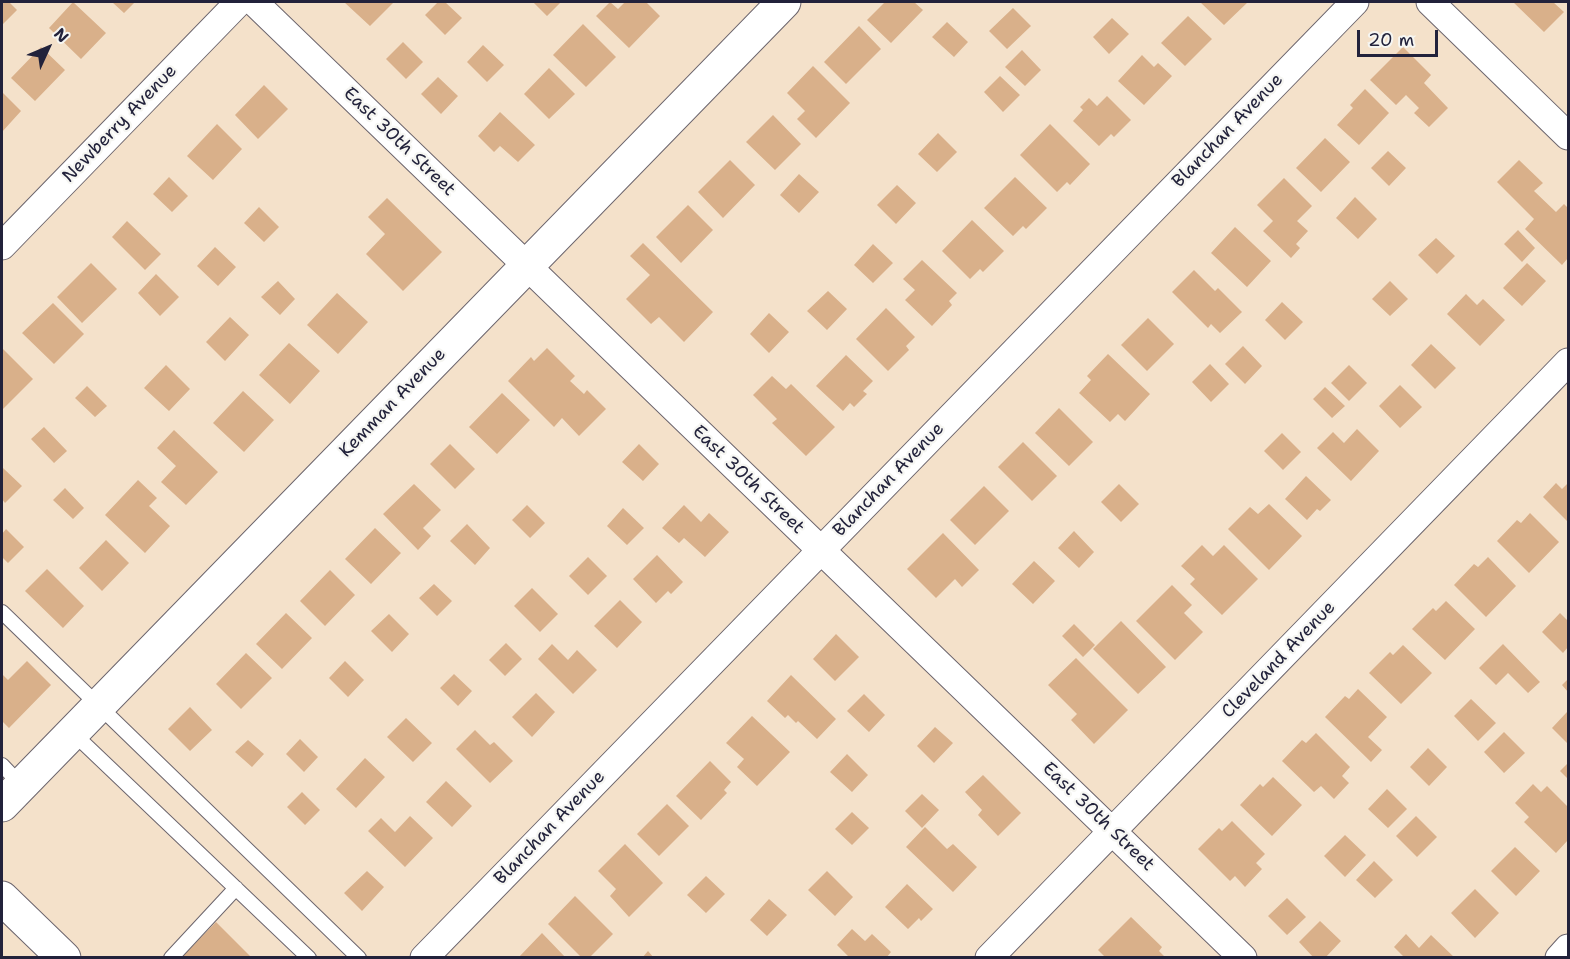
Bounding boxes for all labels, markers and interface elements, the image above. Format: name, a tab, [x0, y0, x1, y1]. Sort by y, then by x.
north arrow	[18, 18, 78, 78]
scale bar	[1360, 18, 1441, 56]
text: N	[49, 23, 73, 47]
text: 20 m	[1368, 28, 1414, 52]
street label: Newberry Avenue	[58, 61, 182, 187]
street label: Blanchan Avenue	[1168, 70, 1288, 192]
street label: East 30th Street	[338, 83, 460, 201]
street label: Kemman Avenue	[335, 344, 451, 462]
street label: Blanchan Avenue	[829, 419, 949, 541]
street label: East 30th Street	[687, 421, 809, 539]
street label: Cleveland Avenue	[1218, 597, 1340, 723]
street label: East 30th Street	[1037, 758, 1159, 876]
street label: Blanchan Avenue	[490, 767, 610, 889]

